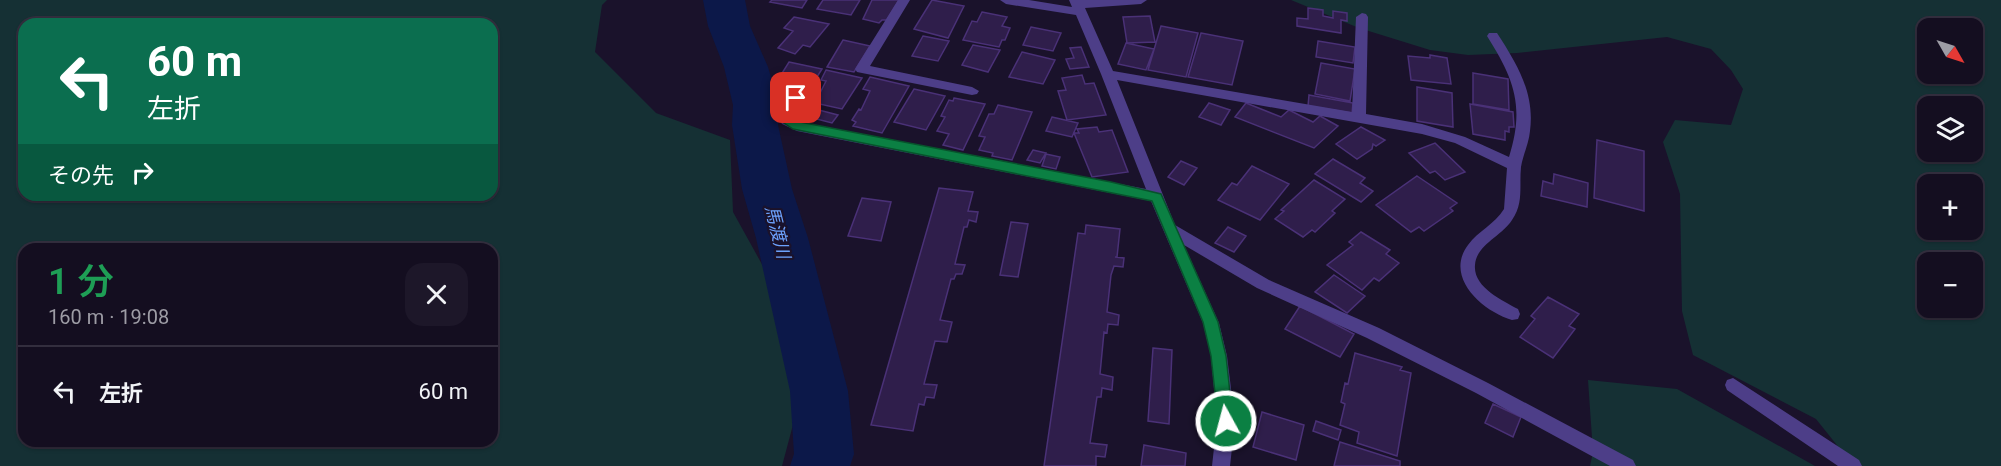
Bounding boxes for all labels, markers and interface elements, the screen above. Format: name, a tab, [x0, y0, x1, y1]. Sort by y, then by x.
north arrow	[1917, 18, 1983, 84]
map controls	[1917, 18, 1983, 318]
text: 60 m	[147, 37, 242, 86]
icon: left	[48, 42, 126, 120]
pin	[770, 72, 821, 123]
icon: arrive	[779, 81, 812, 114]
text: 左折	[147, 93, 201, 125]
button: layers	[1917, 96, 1983, 162]
icon: right	[126, 156, 159, 189]
text: その先	[48, 163, 114, 188]
button: +	[1917, 174, 1983, 240]
water label: 馬渡川	[761, 203, 795, 263]
button: −	[1917, 252, 1983, 318]
text: 1 分	[48, 261, 114, 303]
button: close	[405, 263, 468, 326]
text: 160 m · 19:08	[48, 305, 169, 329]
icon: left	[48, 375, 81, 408]
text: 60 m	[419, 379, 468, 404]
text: 左折	[99, 381, 143, 406]
position arrow	[1194, 389, 1258, 453]

